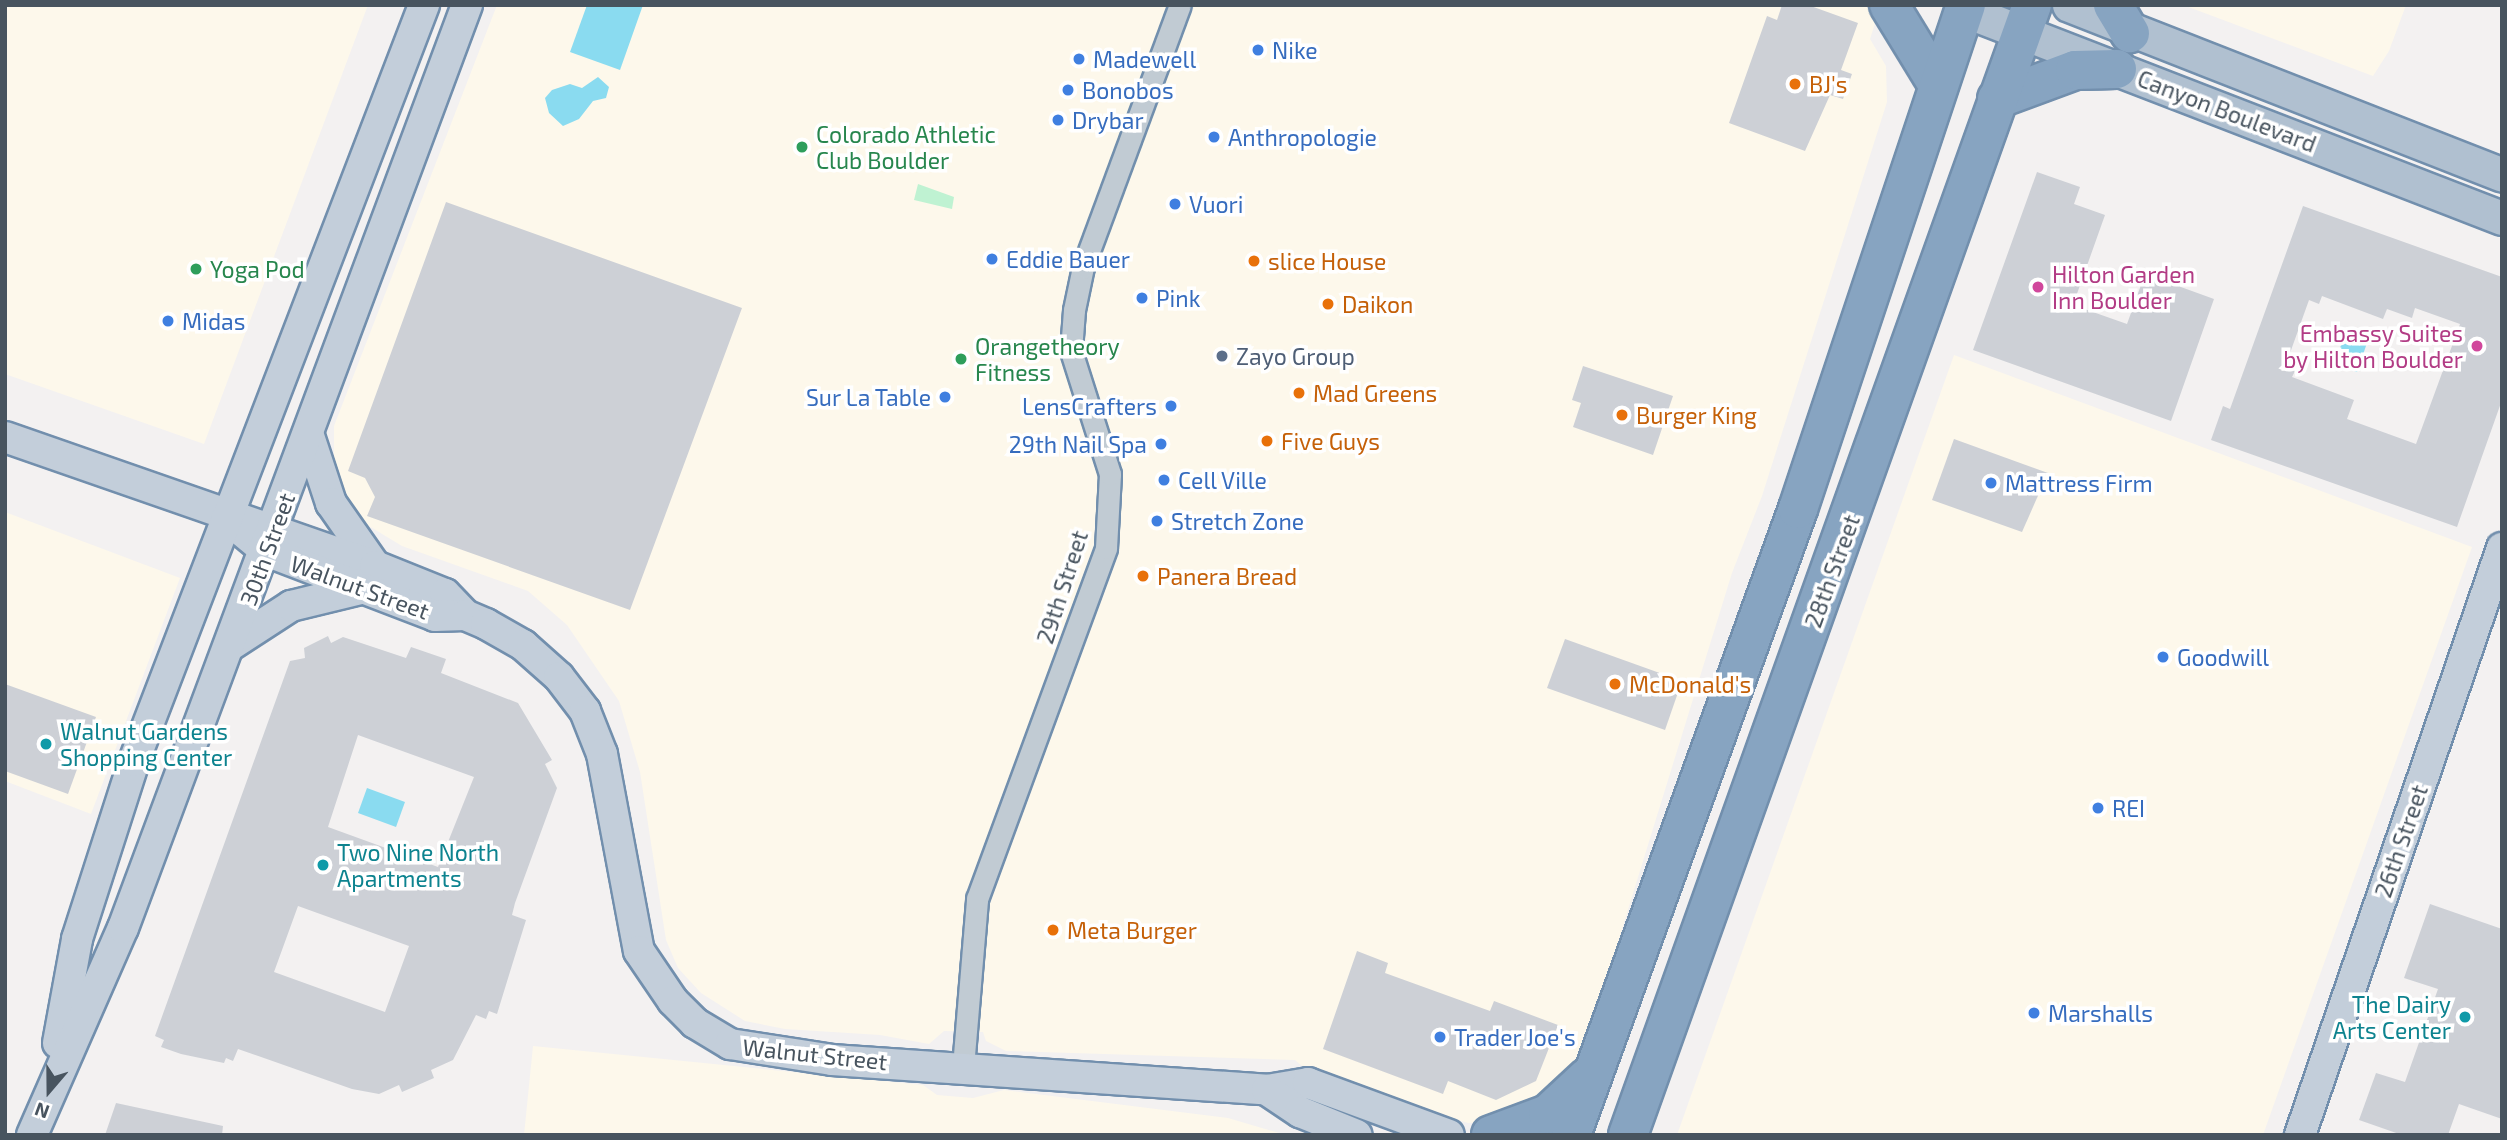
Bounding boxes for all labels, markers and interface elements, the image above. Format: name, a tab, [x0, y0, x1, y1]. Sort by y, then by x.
place label: Nike	[1272, 36, 1318, 64]
marker: Nike	[1250, 42, 1266, 58]
place label: Madewell	[1093, 45, 1196, 73]
marker: Madewell	[1071, 51, 1087, 67]
street label: Canyon Boulevard	[2134, 64, 2320, 158]
place label: BJ's	[1809, 70, 1847, 98]
place label: Bonobos	[1082, 76, 1174, 104]
marker: BJ's	[1787, 76, 1803, 92]
marker: Bonobos	[1060, 82, 1076, 98]
place label: Drybar	[1072, 106, 1144, 134]
marker: Drybar	[1050, 112, 1066, 128]
place label: Colorado Athletic Club Boulder	[816, 120, 996, 174]
place label: Anthropologie	[1228, 123, 1377, 151]
marker: Anthropologie	[1206, 129, 1222, 145]
marker: Colorado Athletic Club Boulder	[794, 139, 810, 155]
place label: Vuori	[1189, 190, 1244, 218]
marker: Vuori	[1167, 196, 1183, 212]
place label: Eddie Bauer	[1006, 245, 1130, 273]
place label: slice House	[1268, 247, 1386, 275]
marker: Eddie Bauer	[984, 251, 1000, 267]
marker: slice House	[1246, 253, 1262, 269]
place label: Yoga Pod	[210, 255, 305, 283]
place label: Hilton Garden Inn Boulder	[2052, 260, 2195, 314]
marker: Yoga Pod	[188, 261, 204, 277]
marker: Hilton Garden Inn Boulder	[2030, 279, 2046, 295]
place label: Pink	[1156, 284, 1200, 312]
marker: Pink	[1134, 290, 1150, 306]
place label: Daikon	[1342, 290, 1413, 318]
marker: Daikon	[1320, 296, 1336, 312]
place label: Midas	[182, 307, 245, 335]
marker: Midas	[160, 313, 176, 329]
place label: Embassy Suites by Hilton Boulder	[2283, 319, 2463, 373]
place label: Orangetheory Fitness	[975, 332, 1120, 386]
marker: Embassy Suites by Hilton Boulder	[2469, 338, 2485, 354]
place label: Zayo Group	[1236, 342, 1355, 370]
marker: Zayo Group	[1214, 348, 1230, 364]
marker: Orangetheory Fitness	[953, 351, 969, 367]
place label: Mad Greens	[1313, 379, 1437, 407]
place label: Sur La Table	[805, 383, 931, 411]
marker: Mad Greens	[1291, 385, 1307, 401]
marker: Sur La Table	[937, 389, 953, 405]
place label: LensCrafters	[1022, 392, 1157, 420]
marker: LensCrafters	[1163, 398, 1179, 414]
place label: Burger King	[1636, 401, 1757, 429]
marker: Burger King	[1614, 407, 1630, 423]
place label: Five Guys	[1281, 427, 1380, 455]
place label: 29th Nail Spa	[1008, 430, 1147, 458]
marker: Five Guys	[1259, 433, 1275, 449]
marker: 29th Nail Spa	[1153, 436, 1169, 452]
place label: Cell Ville	[1178, 466, 1268, 494]
place label: Mattress Firm	[2005, 469, 2153, 497]
marker: Cell Ville	[1156, 472, 1172, 488]
marker: Mattress Firm	[1983, 475, 1999, 491]
street label: 30th Street	[234, 489, 300, 609]
place label: Stretch Zone	[1171, 507, 1304, 535]
street label: 28th Street	[1799, 511, 1865, 631]
marker: Stretch Zone	[1149, 513, 1165, 529]
street label: 29th Street	[1031, 527, 1093, 647]
street label: Walnut Street	[287, 549, 433, 625]
place label: Panera Bread	[1157, 562, 1297, 590]
marker: Panera Bread	[1135, 568, 1151, 584]
place label: Goodwill	[2177, 643, 2269, 671]
marker: Goodwill	[2155, 649, 2171, 665]
place label: McDonald's	[1629, 670, 1751, 698]
marker: McDonald's	[1607, 676, 1623, 692]
place label: Walnut Gardens Shopping Center	[60, 717, 232, 771]
marker: Walnut Gardens Shopping Center	[38, 736, 54, 752]
street label: 26th Street	[2369, 781, 2433, 901]
place label: REI	[2112, 794, 2145, 822]
marker: REI	[2090, 800, 2106, 816]
place label: Two Nine North Apartments	[337, 838, 499, 892]
marker: Two Nine North Apartments	[315, 857, 331, 873]
place label: Meta Burger	[1067, 916, 1197, 944]
marker: Meta Burger	[1045, 922, 1061, 938]
place label: The Dairy Arts Center	[2333, 990, 2451, 1044]
place label: Marshalls	[2048, 999, 2153, 1027]
marker: Marshalls	[2026, 1005, 2042, 1021]
marker: The Dairy Arts Center	[2457, 1009, 2473, 1025]
place label: Trader Joe's	[1454, 1023, 1577, 1051]
marker: Trader Joe's	[1432, 1029, 1448, 1045]
street label: Walnut Street	[741, 1033, 889, 1075]
north arrow	[14, 1056, 84, 1126]
text: N	[31, 1098, 52, 1124]

